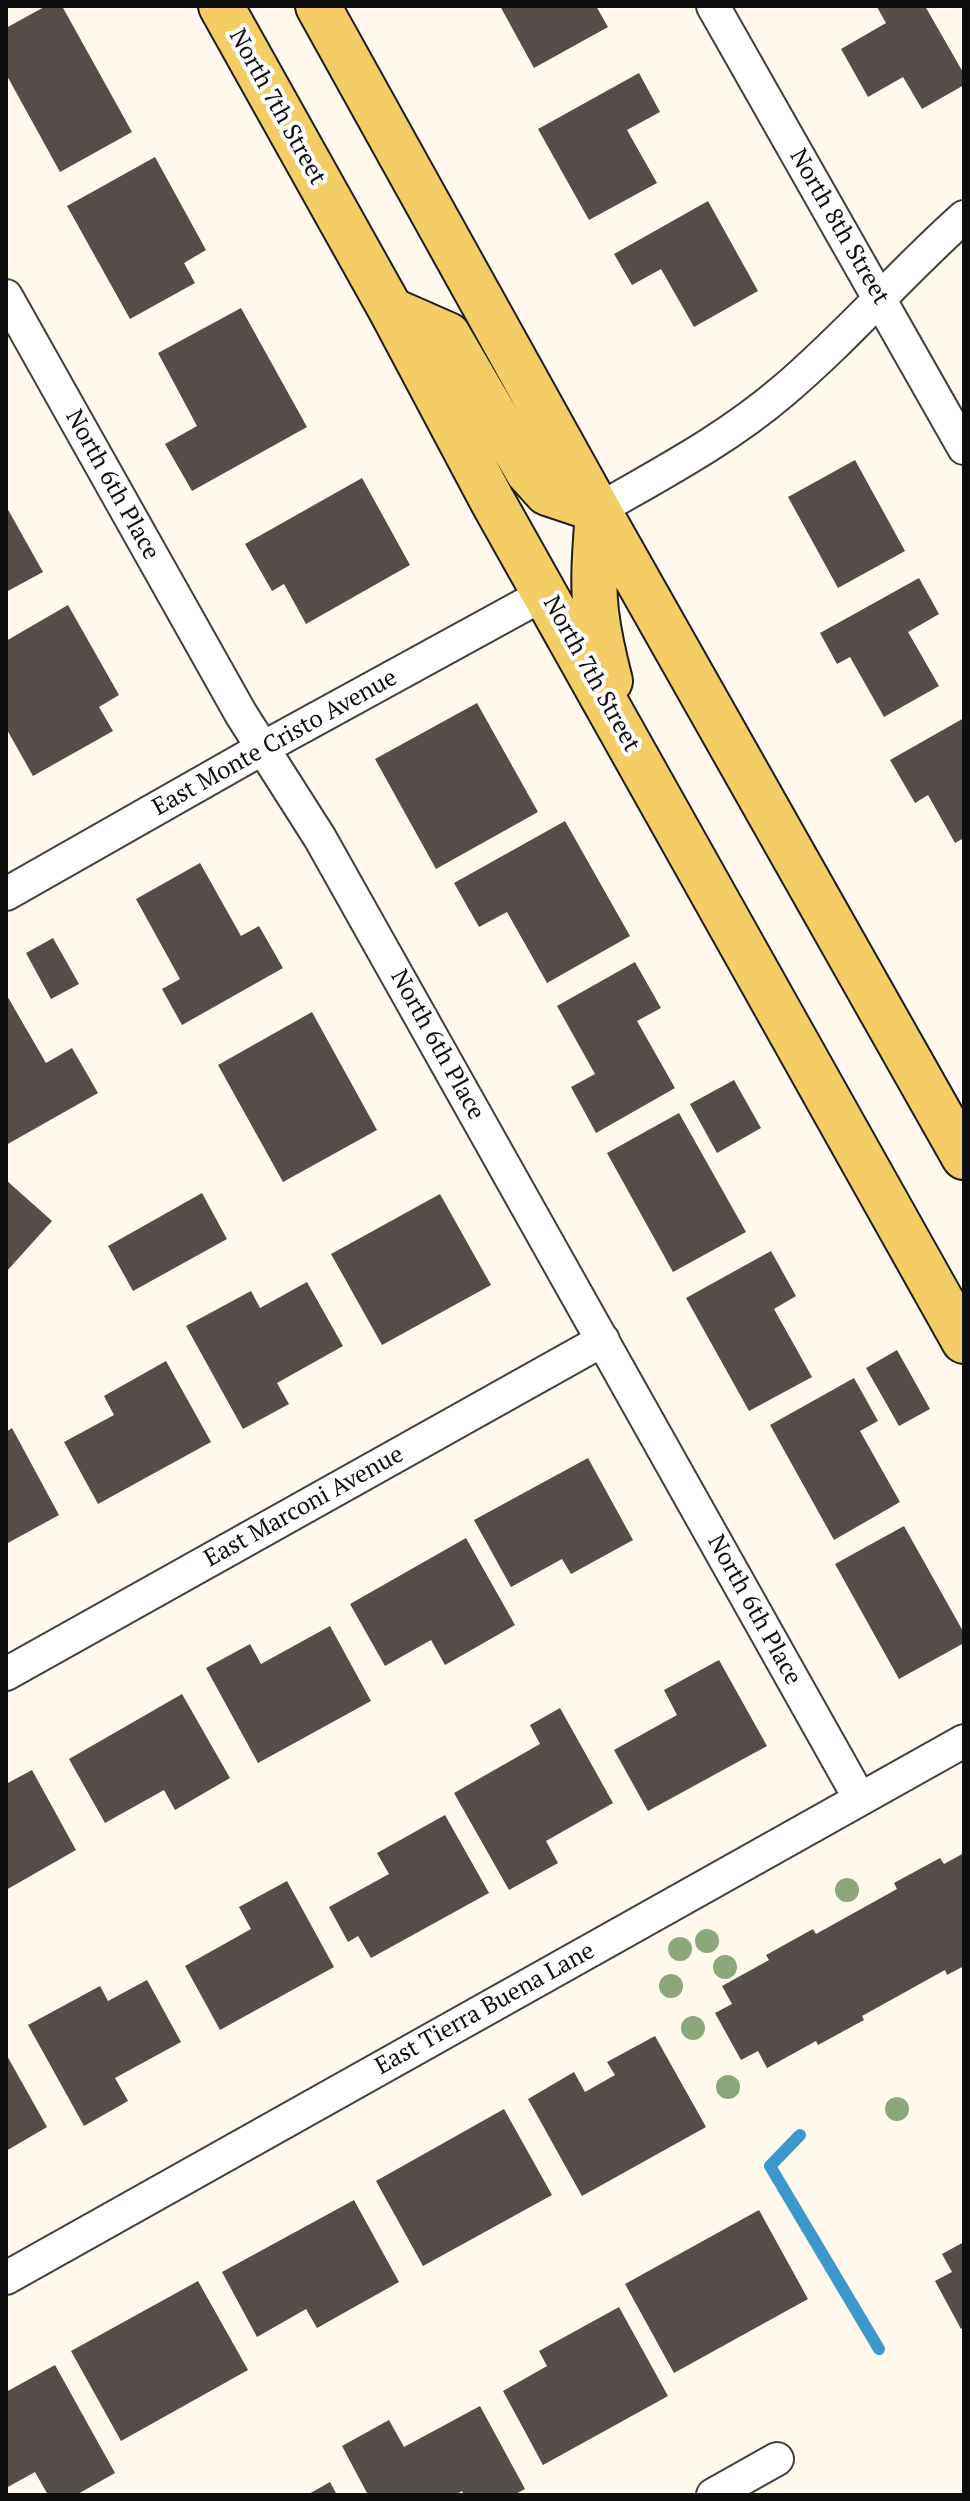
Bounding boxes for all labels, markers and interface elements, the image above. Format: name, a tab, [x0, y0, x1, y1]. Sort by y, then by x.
street label: North 7th Street	[222, 24, 332, 190]
street label: North 8th Street	[783, 144, 895, 310]
street label: North 6th Place	[59, 405, 165, 565]
street label: North 7th Street	[536, 591, 646, 757]
street label: East Monte Cristo Avenue	[148, 664, 402, 822]
street label: North 6th Place	[384, 965, 490, 1125]
street label: East Marconi Avenue	[199, 1440, 409, 1574]
street label: North 6th Place	[701, 1530, 807, 1690]
street label: East Tierra Buena Lane	[370, 1937, 600, 2081]

